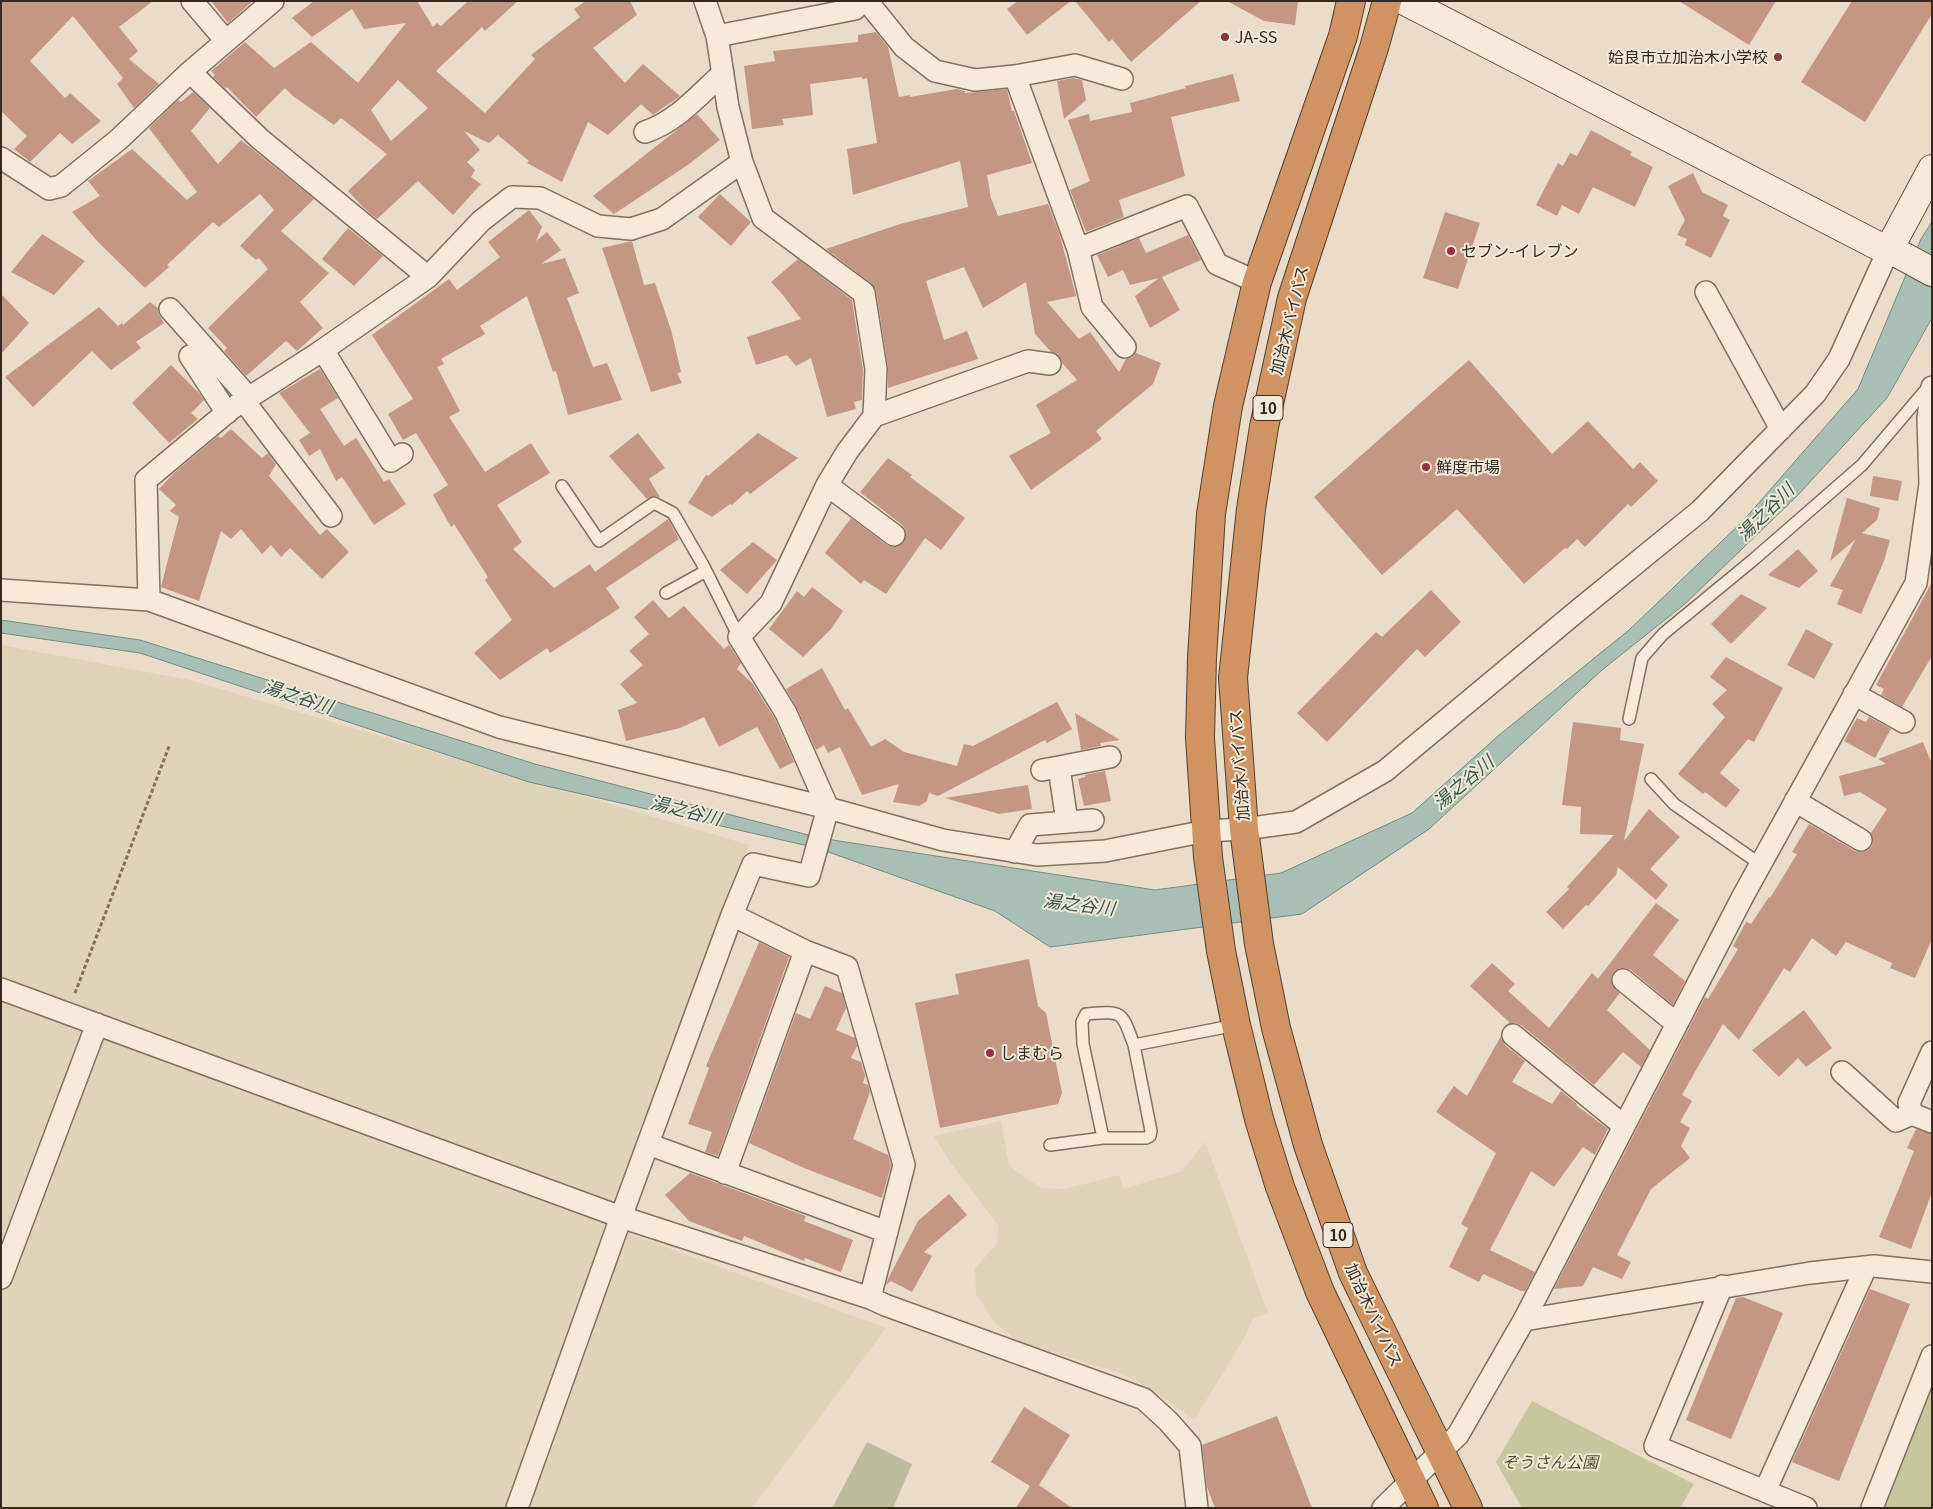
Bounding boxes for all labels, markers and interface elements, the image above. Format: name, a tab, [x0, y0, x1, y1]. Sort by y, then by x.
place label: JA-SS	[1235, 27, 1277, 47]
marker: JA-SS	[1219, 31, 1231, 43]
place label: 姶良市立加治木小学校	[1608, 47, 1768, 67]
marker: 姶良市立加治木小学校	[1772, 51, 1784, 63]
place label: セブン-イレブン	[1461, 241, 1579, 261]
marker: セブン-イレブン	[1445, 245, 1457, 257]
street label: 加治木バイパス	[1266, 263, 1312, 377]
road number: 10	[1253, 396, 1283, 420]
place label: 鮮度市場	[1436, 457, 1500, 477]
marker: 鮮度市場	[1420, 461, 1432, 473]
water label: 湯之谷川	[1732, 479, 1798, 545]
water label: 湯之谷川	[260, 675, 336, 717]
street label: 加治木バイパス	[1226, 708, 1252, 822]
water label: 湯之谷川	[1428, 751, 1498, 813]
water label: 湯之谷川	[648, 791, 724, 829]
water label: 湯之谷川	[1042, 889, 1116, 919]
place label: しまむら	[1000, 1043, 1064, 1063]
marker: しまむら	[984, 1047, 996, 1059]
road number: 10	[1323, 1222, 1353, 1248]
street label: 加治木バイパス	[1342, 1260, 1406, 1370]
park label: ぞうさん公園	[1502, 1452, 1598, 1472]

